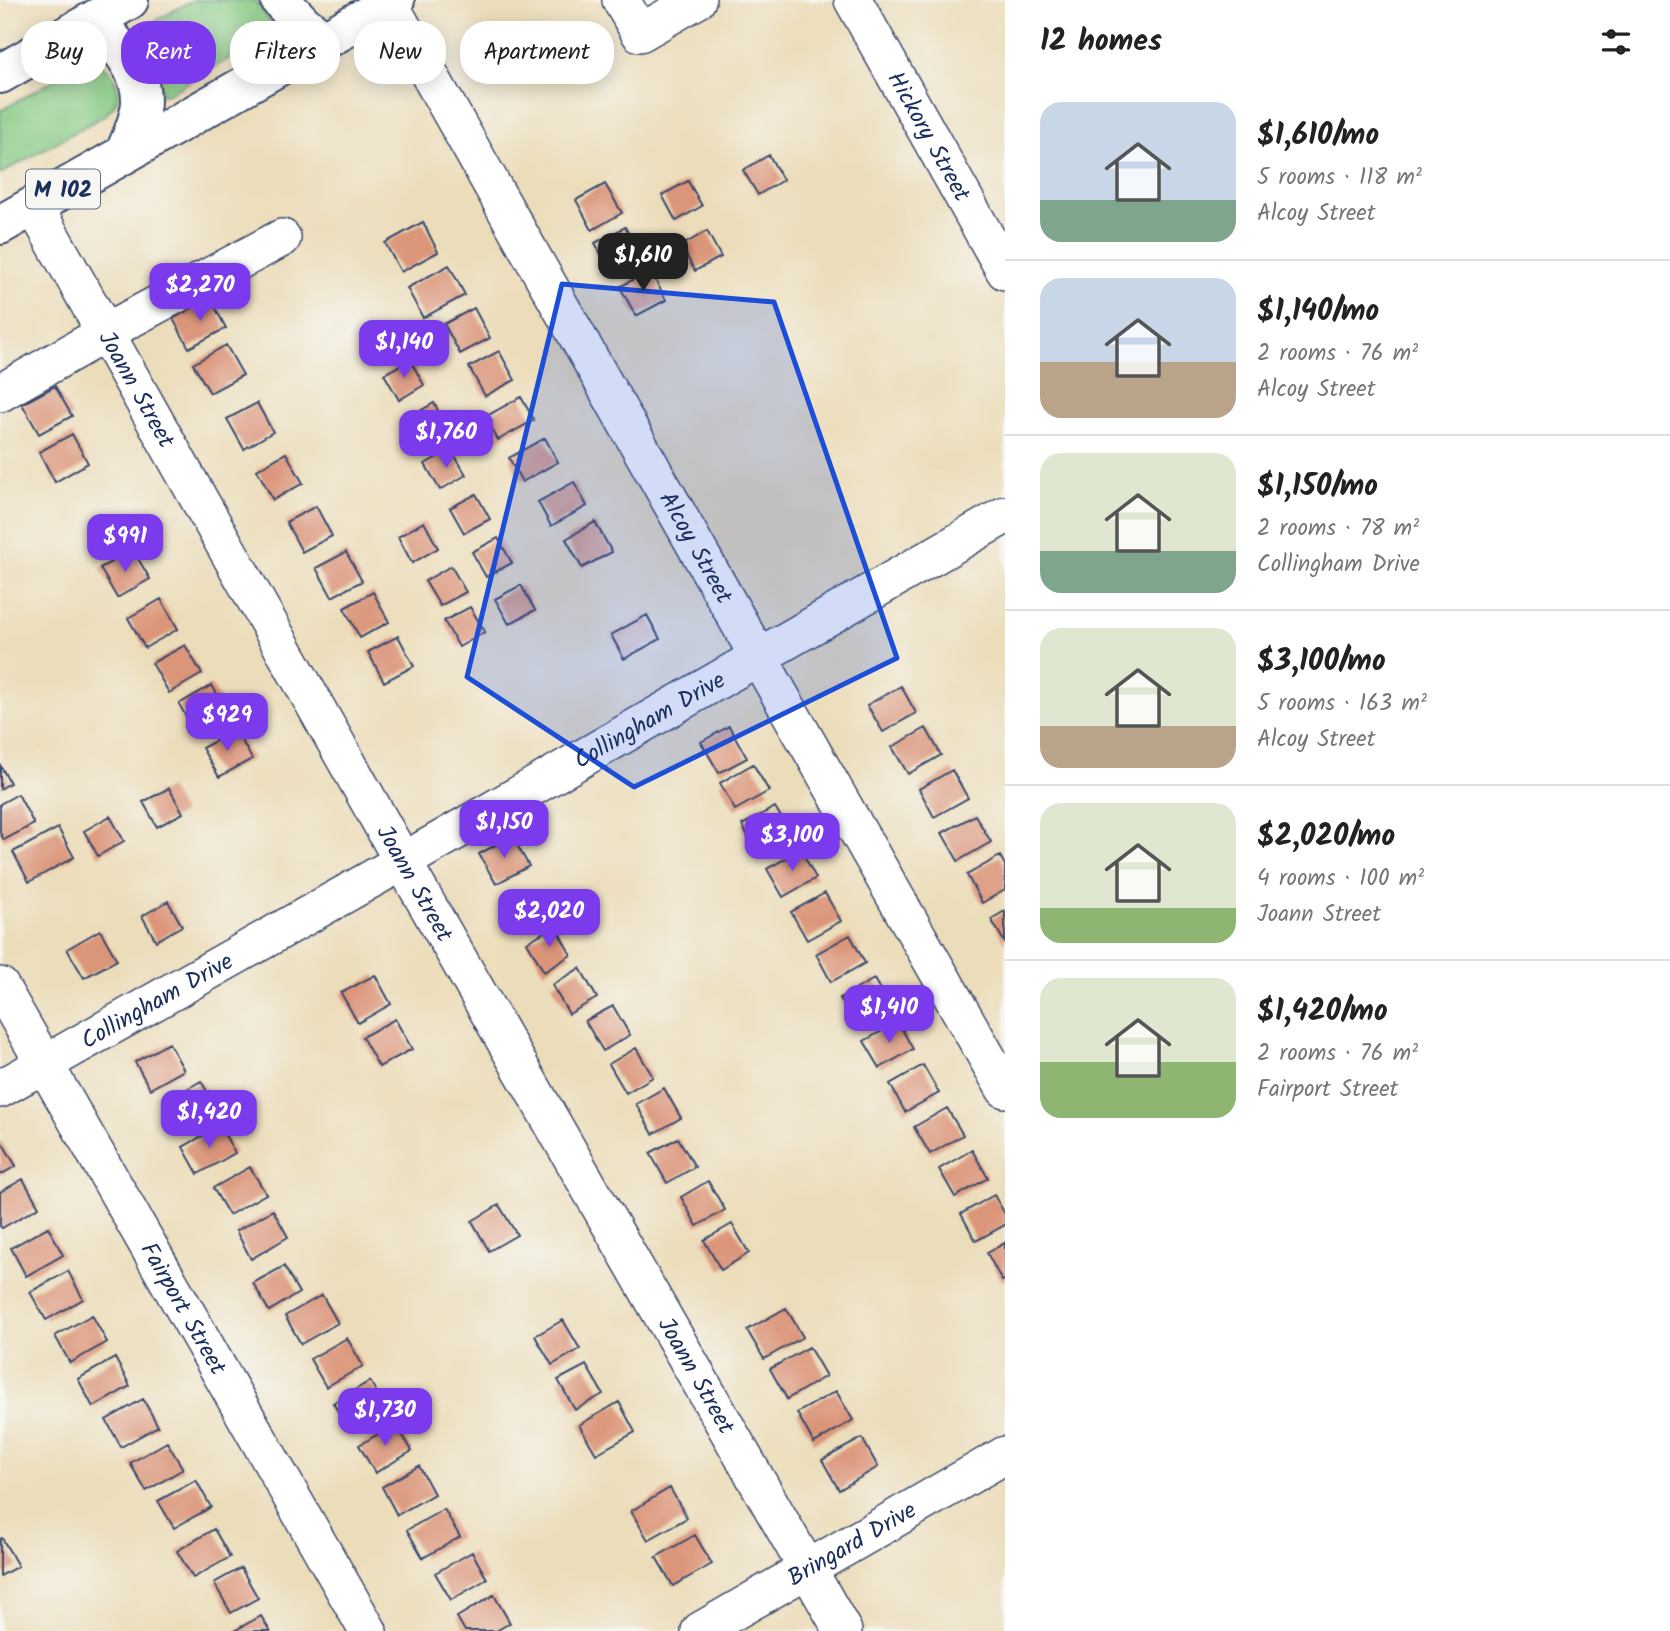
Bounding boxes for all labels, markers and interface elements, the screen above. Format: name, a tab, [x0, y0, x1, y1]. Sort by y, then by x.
text: 12 homes	[1040, 18, 1162, 66]
chip: Buy	[21, 21, 107, 84]
chip: Rent	[121, 21, 216, 84]
chip: Filters	[230, 21, 340, 84]
chip: New	[354, 21, 446, 84]
chip: Apartment	[460, 21, 614, 84]
icon: filters	[1597, 23, 1635, 61]
street label: Hickory Street	[876, 64, 981, 210]
text: $1,610/mo	[1257, 112, 1379, 160]
icon: home	[1096, 130, 1180, 214]
text: 5 rooms · 118 m²	[1257, 160, 1422, 196]
road number: M 102	[26, 170, 100, 208]
text: Alcoy Street	[1257, 196, 1376, 232]
pin: $1,610	[586, 233, 700, 293]
text: $1,610	[614, 238, 672, 274]
pin: $2,270	[143, 264, 257, 323]
text: $2,270	[165, 268, 235, 304]
text: $1,140/mo	[1257, 288, 1379, 336]
icon: home	[1096, 306, 1180, 390]
pin: $1,140	[347, 320, 461, 380]
street label: Joann Street	[87, 324, 185, 456]
text: $1,140	[375, 325, 433, 361]
text: 2 rooms · 76 m²	[1257, 336, 1418, 372]
text: Alcoy Street	[1257, 372, 1376, 408]
pin: $1,760	[389, 410, 503, 470]
text: $1,760	[415, 415, 477, 451]
text: $1,150/mo	[1257, 463, 1378, 511]
icon: home	[1096, 481, 1180, 565]
street label: Alcoy Street	[648, 484, 743, 612]
text: 2 rooms · 78 m²	[1257, 511, 1419, 547]
pin: $991	[84, 514, 166, 574]
text: $991	[103, 519, 147, 555]
text: Collingham Drive	[1257, 547, 1420, 583]
text: $3,100/mo	[1257, 638, 1386, 686]
icon: home	[1096, 656, 1180, 740]
street label: Collingham Drive	[567, 662, 734, 780]
text: 5 rooms · 163 m²	[1257, 686, 1427, 722]
pin: $929	[186, 694, 268, 753]
text: $929	[202, 698, 252, 734]
text: Alcoy Street	[1257, 722, 1376, 758]
pin: $1,150	[447, 800, 561, 860]
text: $1,150	[476, 805, 532, 841]
text: $2,020/mo	[1257, 813, 1395, 861]
pin: $3,100	[735, 814, 849, 873]
street label: Joann Street	[365, 818, 463, 950]
text: $3,100	[761, 818, 823, 854]
icon: home	[1096, 831, 1180, 915]
text: 4 rooms · 100 m²	[1257, 861, 1424, 897]
pin: $2,020	[492, 890, 606, 949]
text: $2,020	[514, 894, 584, 930]
text: Joann Street	[1257, 897, 1381, 933]
street label: Collingham Drive	[74, 943, 241, 1061]
pin: $1,410	[832, 986, 946, 1045]
text: $1,420/mo	[1257, 988, 1388, 1036]
text: $1,410	[860, 990, 918, 1026]
icon: home	[1096, 1006, 1180, 1090]
text: 2 rooms · 76 m²	[1257, 1036, 1418, 1072]
text: Fairport Street	[1257, 1072, 1398, 1108]
pin: $1,420	[152, 1090, 266, 1150]
text: $1,420	[177, 1095, 241, 1131]
street label: Fairport Street	[129, 1235, 236, 1383]
street label: Joann Street	[646, 1310, 745, 1443]
pin: $1,730	[328, 1388, 442, 1448]
text: $1,730	[354, 1393, 416, 1429]
street label: Bringard Drive	[780, 1492, 925, 1598]

